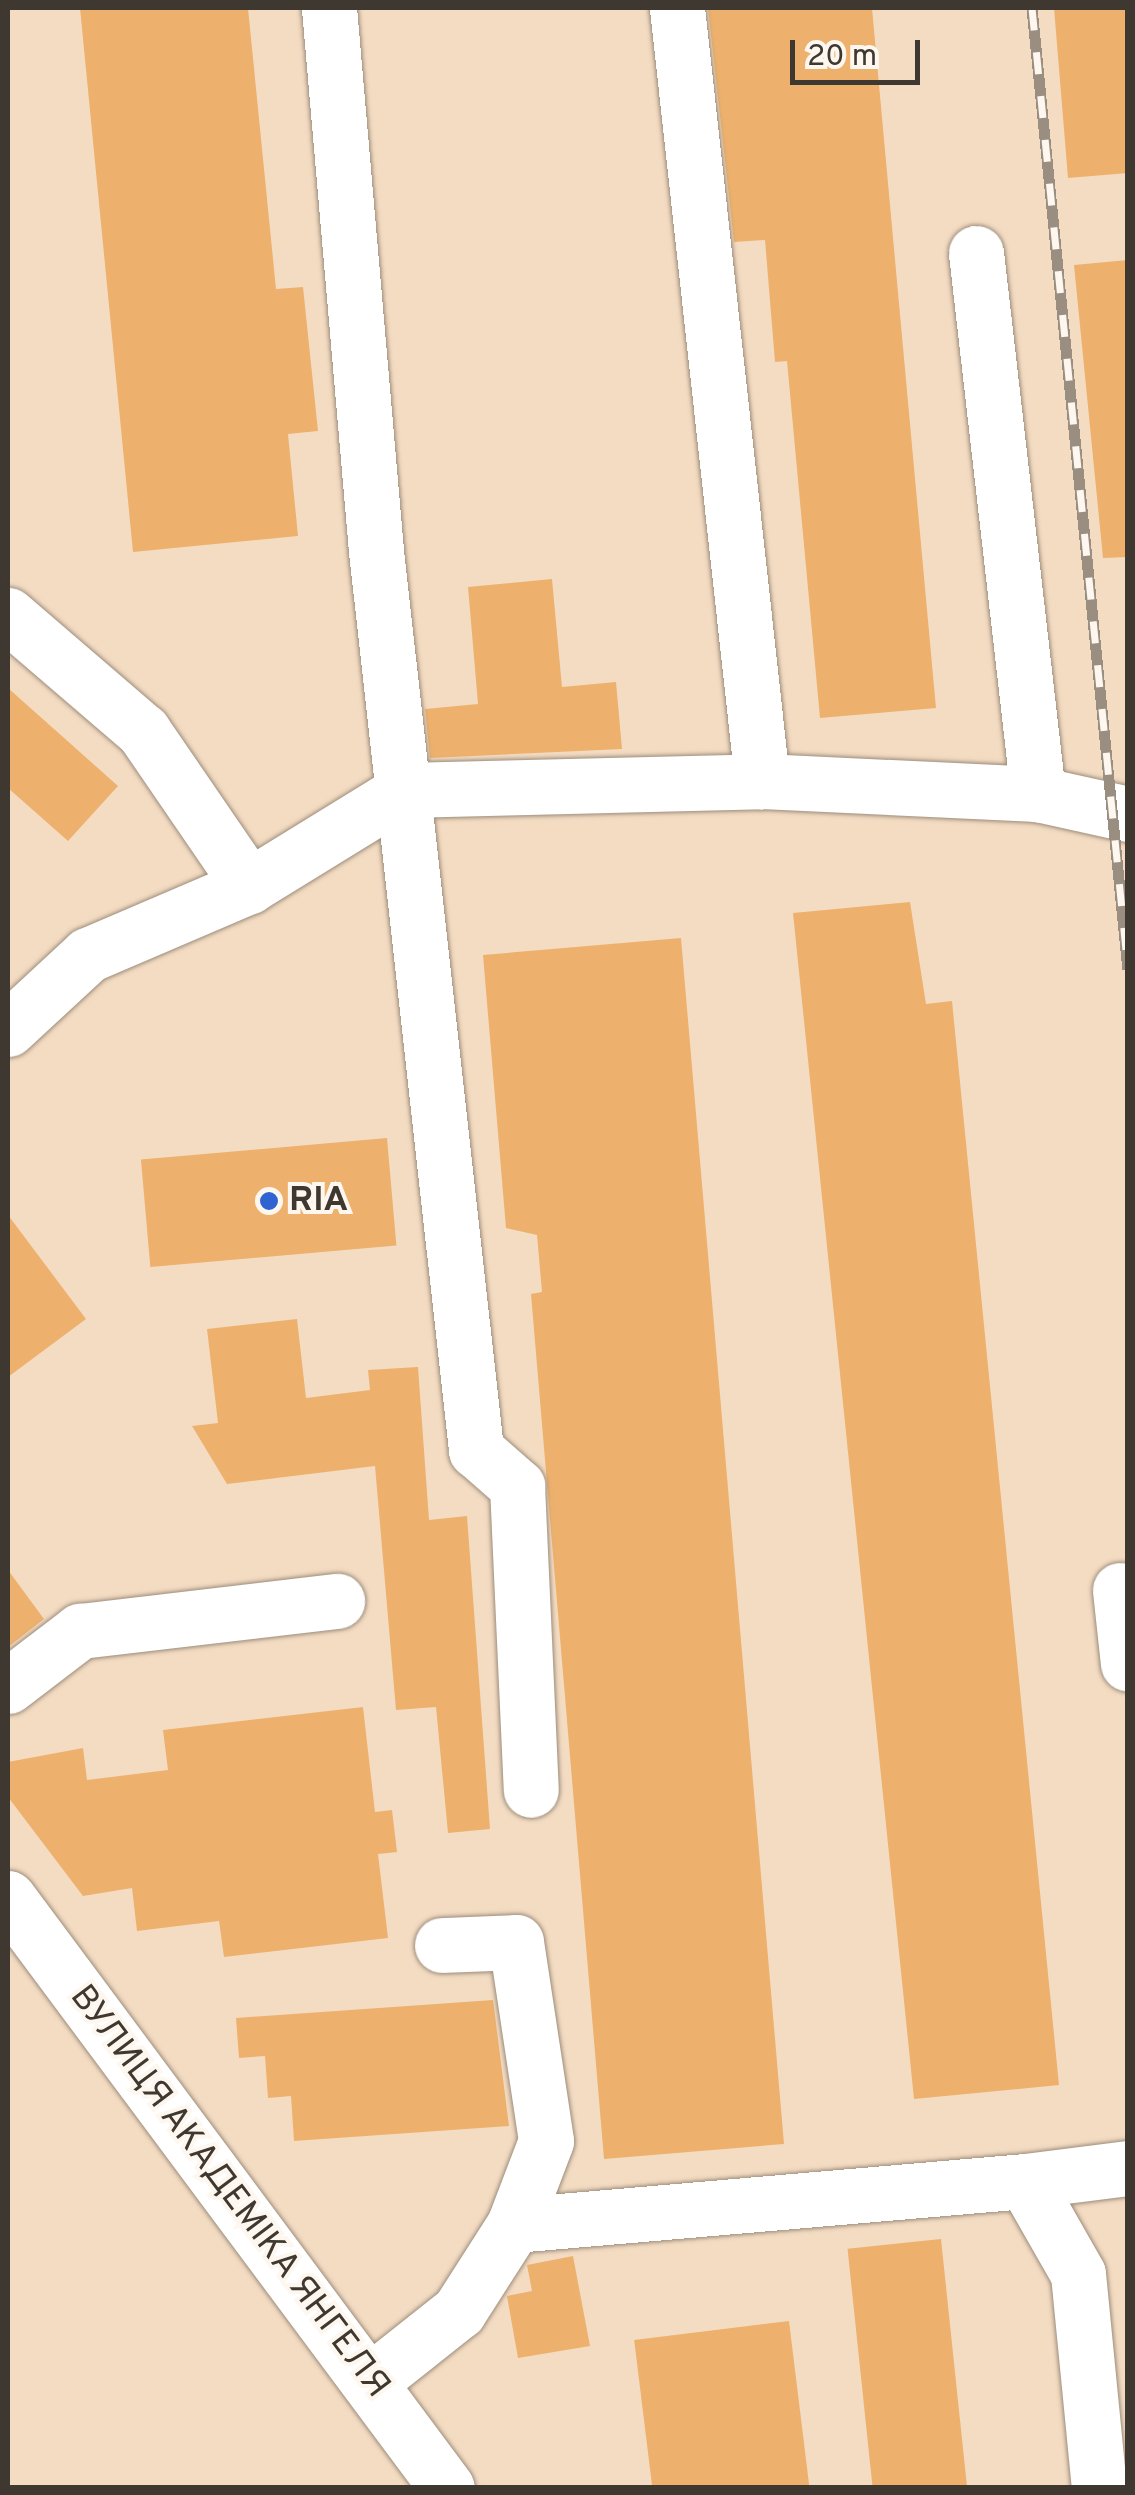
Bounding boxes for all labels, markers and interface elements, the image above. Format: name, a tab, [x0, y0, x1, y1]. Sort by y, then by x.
scale bar	[795, 20, 925, 82]
text: 20 m	[807, 39, 877, 76]
place label: RIA	[289, 1180, 348, 1222]
marker: RIA	[258, 1190, 280, 1212]
street label: ВУЛИЦЯ АКАДЕМІКА ЯНГЕЛЯ	[59, 1976, 399, 2408]

